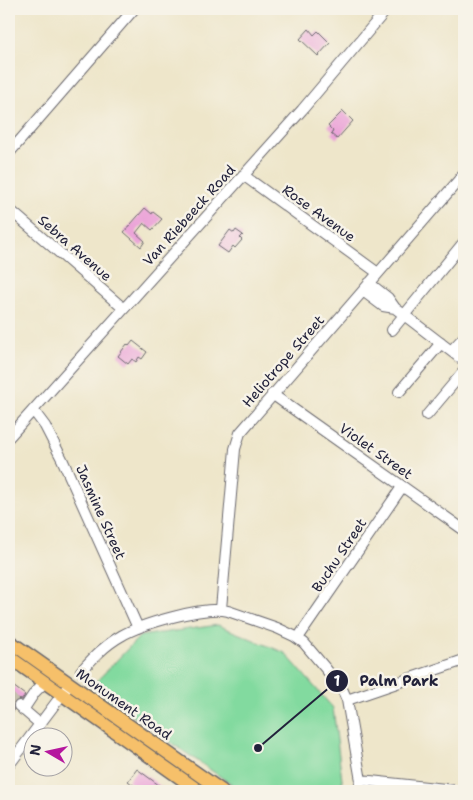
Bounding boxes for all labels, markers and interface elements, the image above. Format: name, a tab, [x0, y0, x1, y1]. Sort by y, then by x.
street label: Van Riebeeck Road	[139, 161, 239, 269]
street label: Rose Avenue	[279, 180, 359, 246]
street label: Sebra Avenue	[34, 211, 116, 285]
street label: Heliotrope Street	[238, 311, 328, 411]
street label: Violet Street	[336, 419, 416, 483]
street label: Jasmine Street	[72, 462, 130, 562]
street label: Buchu Street	[308, 515, 370, 595]
street label: Monument Road	[73, 664, 175, 744]
callout: Palm Park	[325, 666, 449, 696]
text: 1	[334, 671, 341, 691]
text: Palm Park	[359, 671, 439, 691]
north arrow	[22, 728, 72, 778]
text: N	[25, 743, 45, 757]

